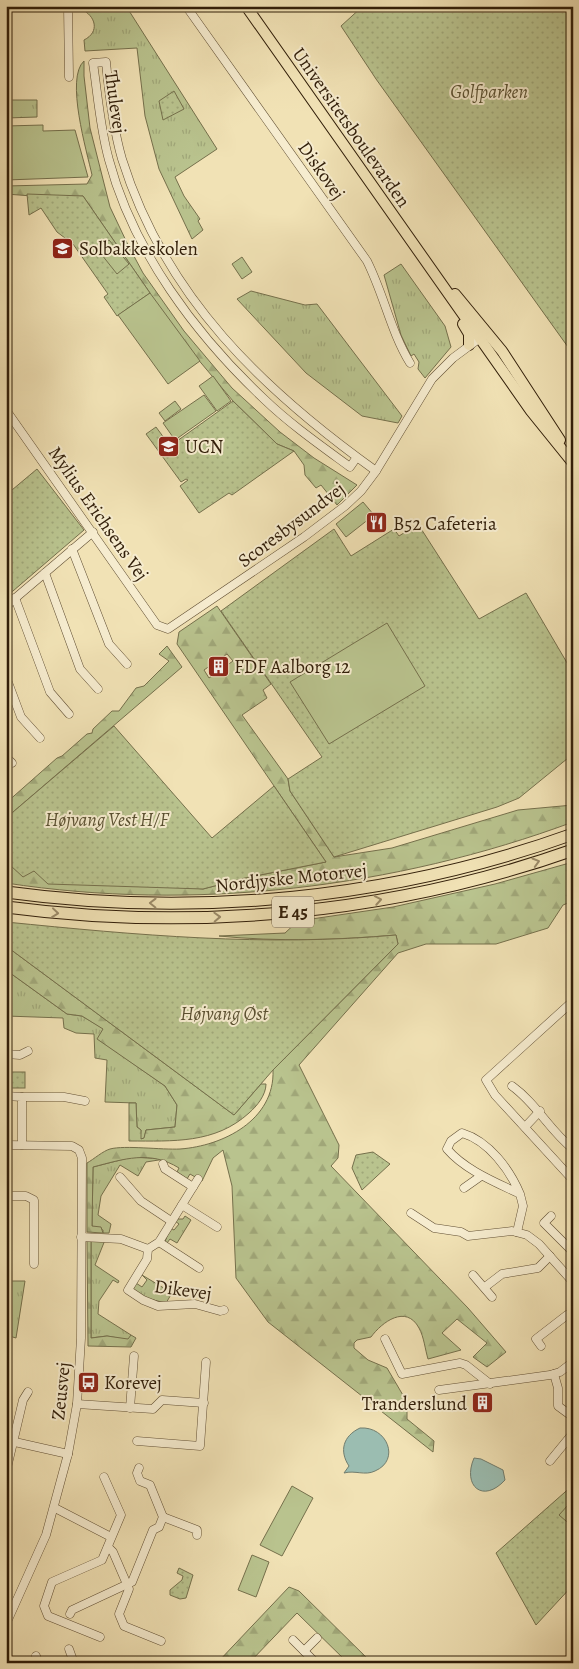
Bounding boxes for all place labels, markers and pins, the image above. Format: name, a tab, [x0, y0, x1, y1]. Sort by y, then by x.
school or university icon: Solbakkeskolen	[51, 236, 75, 260]
place label: Solbakkeskolen	[79, 236, 198, 262]
school or university icon: UCN	[157, 434, 181, 458]
place label: UCN	[185, 434, 224, 460]
restaurant icon: B52 Cafeteria	[365, 511, 389, 535]
place label: B52 Cafeteria	[393, 511, 497, 537]
building icon: FDF Aalborg 12	[206, 654, 230, 678]
place label: FDF Aalborg 12	[234, 654, 350, 680]
bus stop icon: Korevej	[76, 1370, 100, 1394]
place label: Korevej	[104, 1370, 162, 1396]
place label: Tranderslund	[362, 1391, 468, 1417]
building icon: Tranderslund	[471, 1391, 495, 1415]

